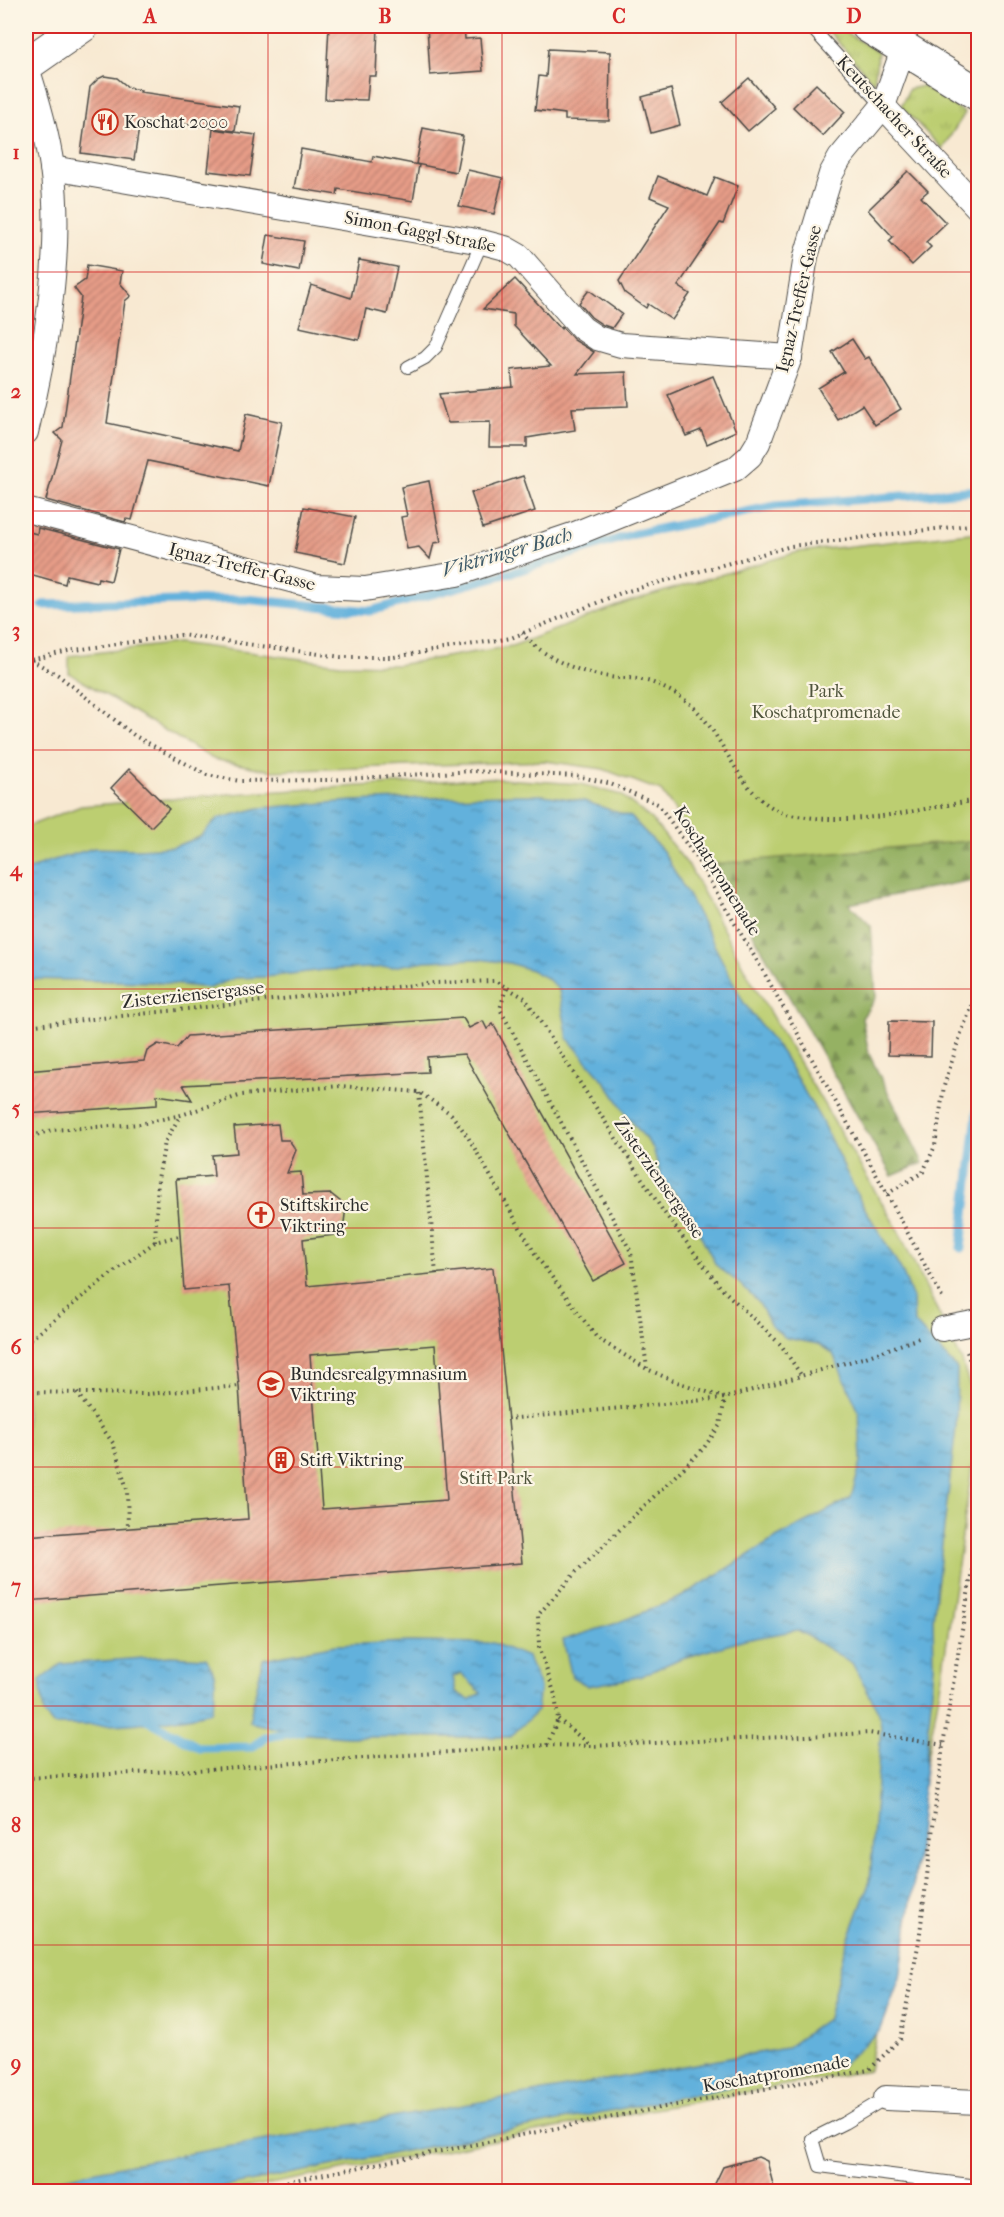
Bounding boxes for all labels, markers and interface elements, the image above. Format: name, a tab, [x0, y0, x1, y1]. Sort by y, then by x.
text: A	[142, 5, 158, 28]
text: B	[378, 5, 392, 28]
text: C	[612, 5, 626, 28]
text: D	[846, 5, 862, 28]
street label: Keutschacher Straße	[832, 51, 956, 183]
restaurant icon: Koschat 2000	[90, 107, 120, 137]
place label: Koschat 2000	[124, 112, 228, 133]
text: 1	[12, 141, 20, 164]
street label: Simon-Gaggl-Straße	[342, 207, 498, 257]
street label: Ignaz-Treffer-Gasse	[772, 223, 826, 375]
text: 2	[11, 380, 21, 403]
water label: Viktringer Bach	[439, 522, 575, 582]
street label: Ignaz-Treffer-Gasse	[166, 539, 318, 595]
text: 3	[12, 619, 20, 642]
park label: Park Koschatpromenade	[752, 681, 900, 723]
street label: Koschatpromenade	[669, 802, 765, 940]
text: 4	[9, 858, 23, 882]
street label: Zisterziensergasse	[121, 977, 265, 1013]
text: 5	[12, 1097, 21, 1120]
street label: Zisterziensergasse	[609, 1113, 709, 1243]
place label: Stiftskirche Viktring	[279, 1195, 369, 1237]
church icon: Stiftskirche Viktring	[246, 1200, 276, 1230]
text: 6	[11, 1336, 23, 1359]
place label: Bundesrealgymnasium Viktring	[289, 1364, 467, 1406]
school or university icon: Bundesrealgymnasium Viktring	[256, 1369, 286, 1399]
building icon: Stift Viktring	[266, 1445, 296, 1475]
place label: Stift Viktring	[300, 1450, 403, 1471]
park label: Stift Park	[459, 1468, 533, 1489]
text: 7	[10, 1575, 21, 1598]
text: 8	[11, 1814, 21, 1837]
street label: Koschatpromenade	[701, 2051, 851, 2097]
text: 9	[10, 2053, 21, 2076]

